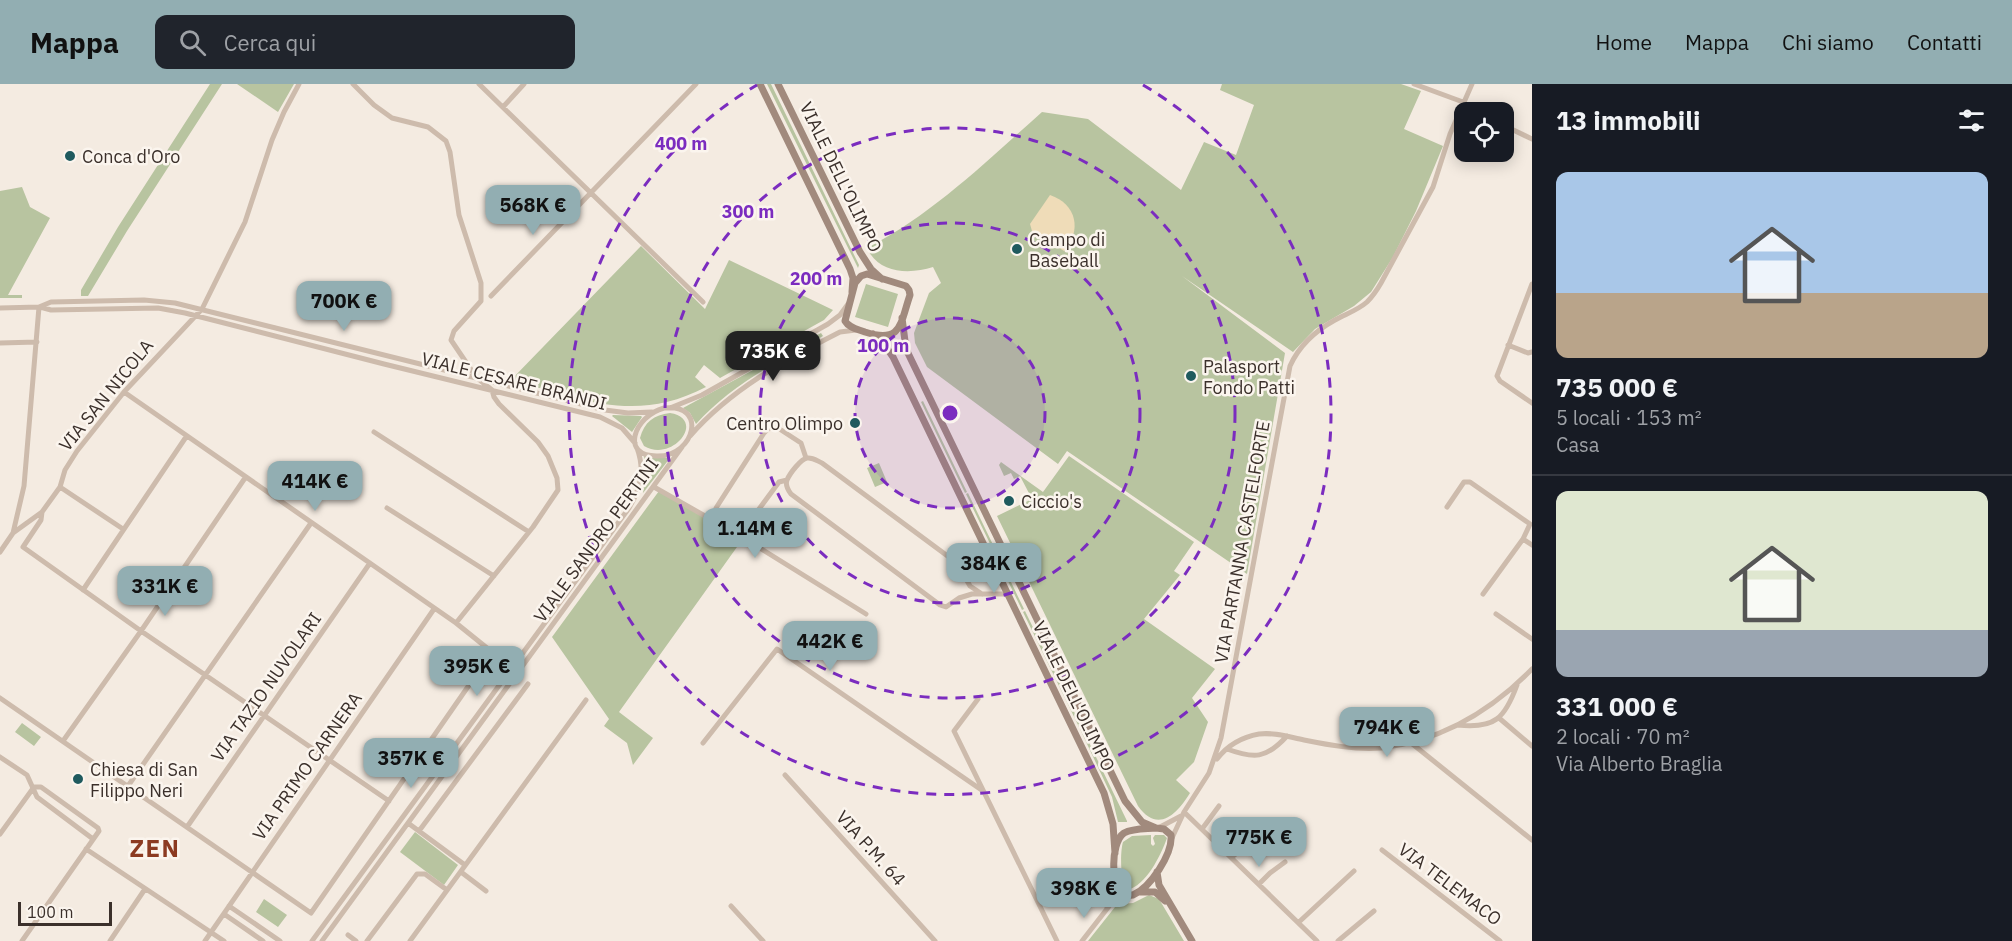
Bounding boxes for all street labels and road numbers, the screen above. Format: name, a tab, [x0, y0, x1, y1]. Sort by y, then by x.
street label: VIALE DELL'OLIMPO	[795, 98, 887, 256]
street label: VIA SAN NICOLA	[54, 334, 158, 456]
street label: VIALE CESARE BRANDI	[419, 347, 609, 415]
street label: VIA PARTANNA CASTELFORTE	[1209, 419, 1275, 665]
street label: VIALE SANDRO PERTINI	[528, 453, 664, 627]
street label: VIA TAZIO NUVOLARI	[206, 608, 326, 766]
street label: VIALE DELL'OLIMPO	[1028, 617, 1120, 775]
street label: VIA PRIMO CARNERA	[247, 687, 367, 845]
street label: VIA P.M. 64	[831, 806, 911, 891]
street label: VIA TELEMACO	[1394, 838, 1506, 930]

